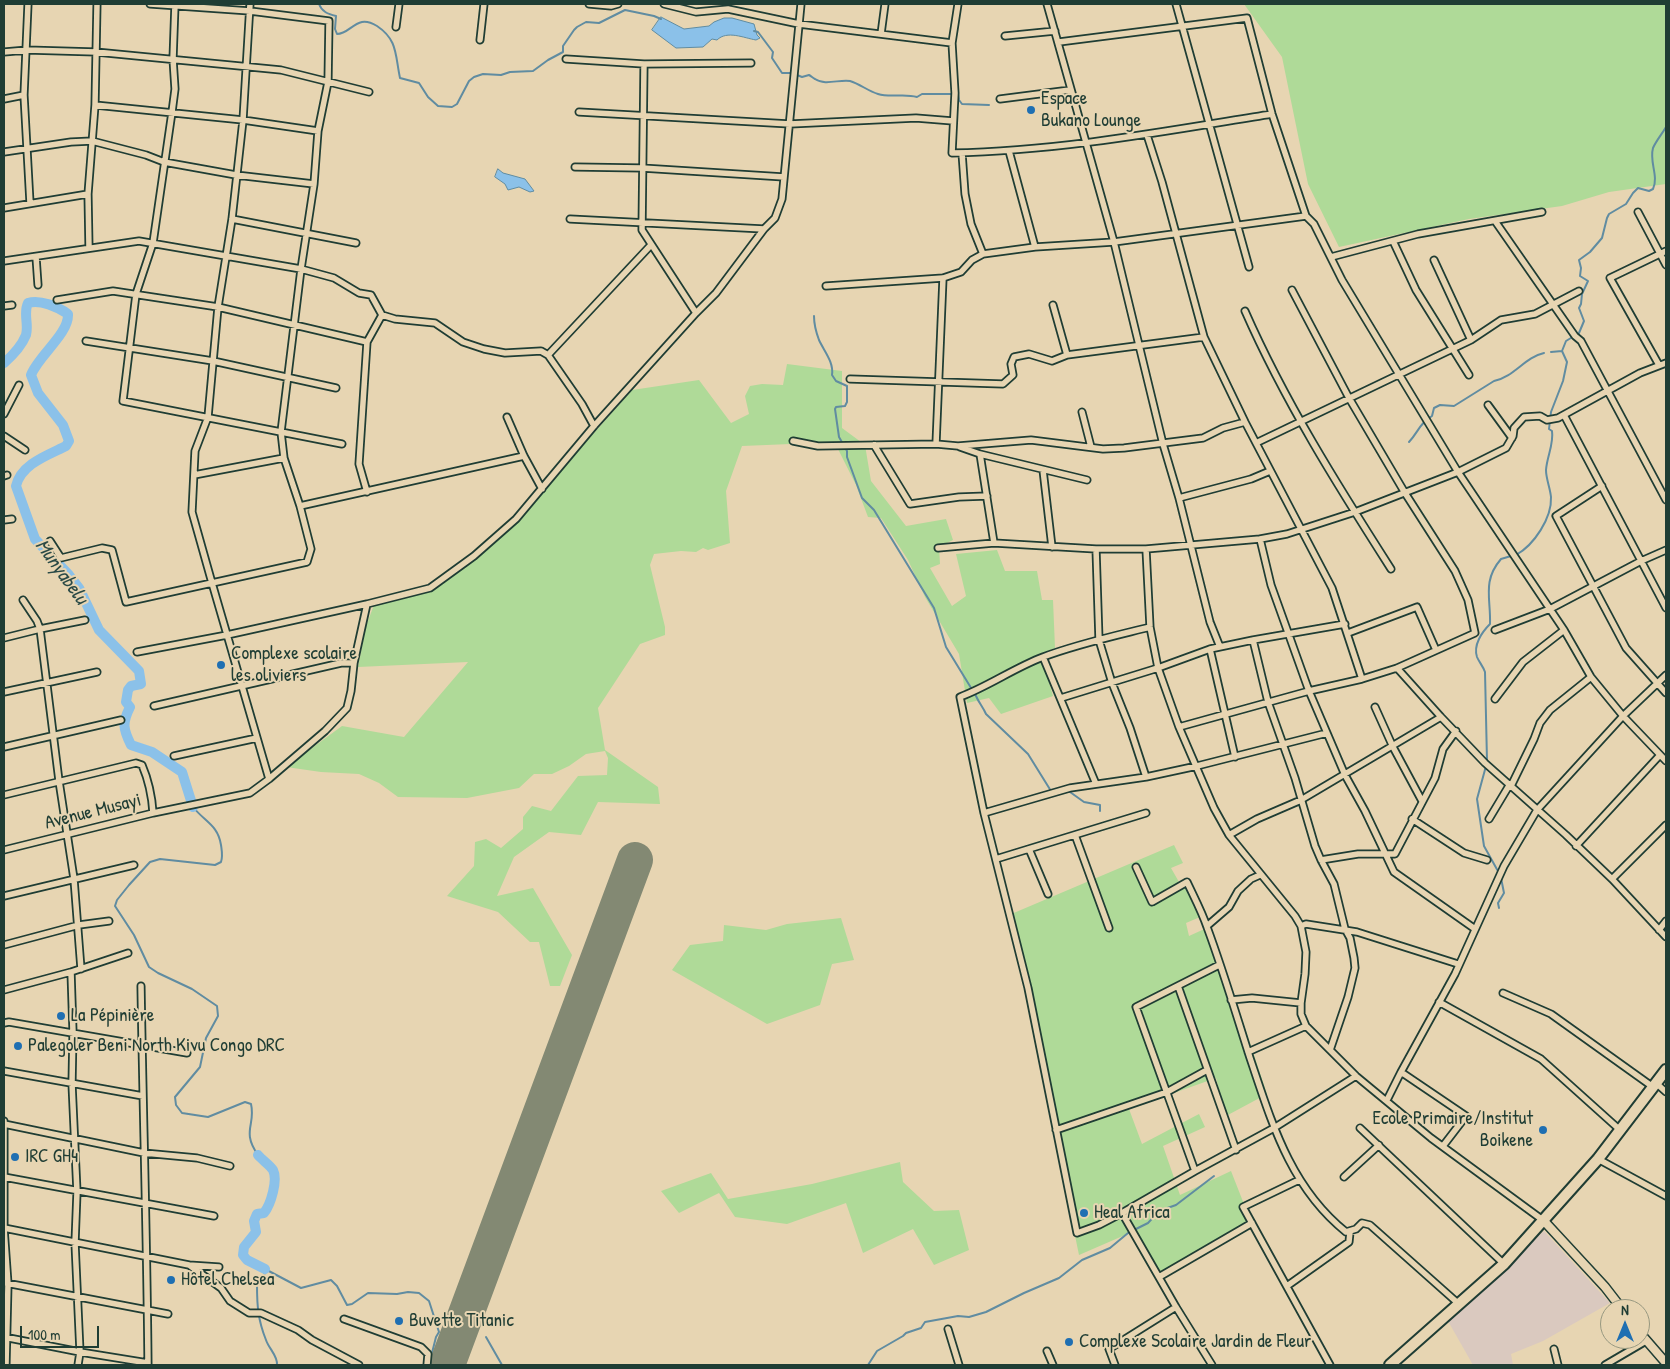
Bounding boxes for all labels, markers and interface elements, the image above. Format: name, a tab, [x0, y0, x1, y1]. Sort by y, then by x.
place label: Espace Bukano Lounge	[1041, 88, 1141, 132]
marker: Espace Bukano Lounge	[1025, 104, 1037, 116]
water label: Munyabelu	[29, 535, 93, 609]
place label: Complexe scolaire les oliviers	[231, 643, 357, 687]
marker: Complexe scolaire les oliviers	[215, 659, 227, 671]
street label: Avenue Musayi	[42, 789, 144, 835]
place label: La Pépinière	[71, 1005, 154, 1027]
marker: La Pépinière	[55, 1010, 67, 1022]
place label: Palegoler Beni North Kivu Congo DRC	[28, 1035, 285, 1057]
marker: Palegoler Beni North Kivu Congo DRC	[12, 1040, 24, 1052]
place label: Ecole Primaire/Institut Boikene	[1373, 1108, 1533, 1152]
marker: Ecole Primaire/Institut Boikene	[1537, 1124, 1549, 1136]
place label: IRC GH4	[25, 1146, 78, 1168]
marker: IRC GH4	[9, 1151, 21, 1163]
place label: Heal Africa	[1094, 1202, 1170, 1224]
marker: Heal Africa	[1078, 1207, 1090, 1219]
place label: Hôtel Chelsea	[181, 1269, 274, 1291]
marker: Hôtel Chelsea	[165, 1274, 177, 1286]
north arrow	[1600, 1299, 1650, 1349]
text: N	[1621, 1300, 1629, 1319]
place label: Buvette Titanic	[409, 1310, 514, 1332]
marker: Buvette Titanic	[393, 1315, 405, 1327]
scale bar	[22, 1316, 101, 1348]
text: 100 m	[28, 1324, 61, 1345]
place label: Complexe Scolaire Jardin de Fleur	[1079, 1331, 1311, 1353]
marker: Complexe Scolaire Jardin de Fleur	[1063, 1336, 1075, 1348]

